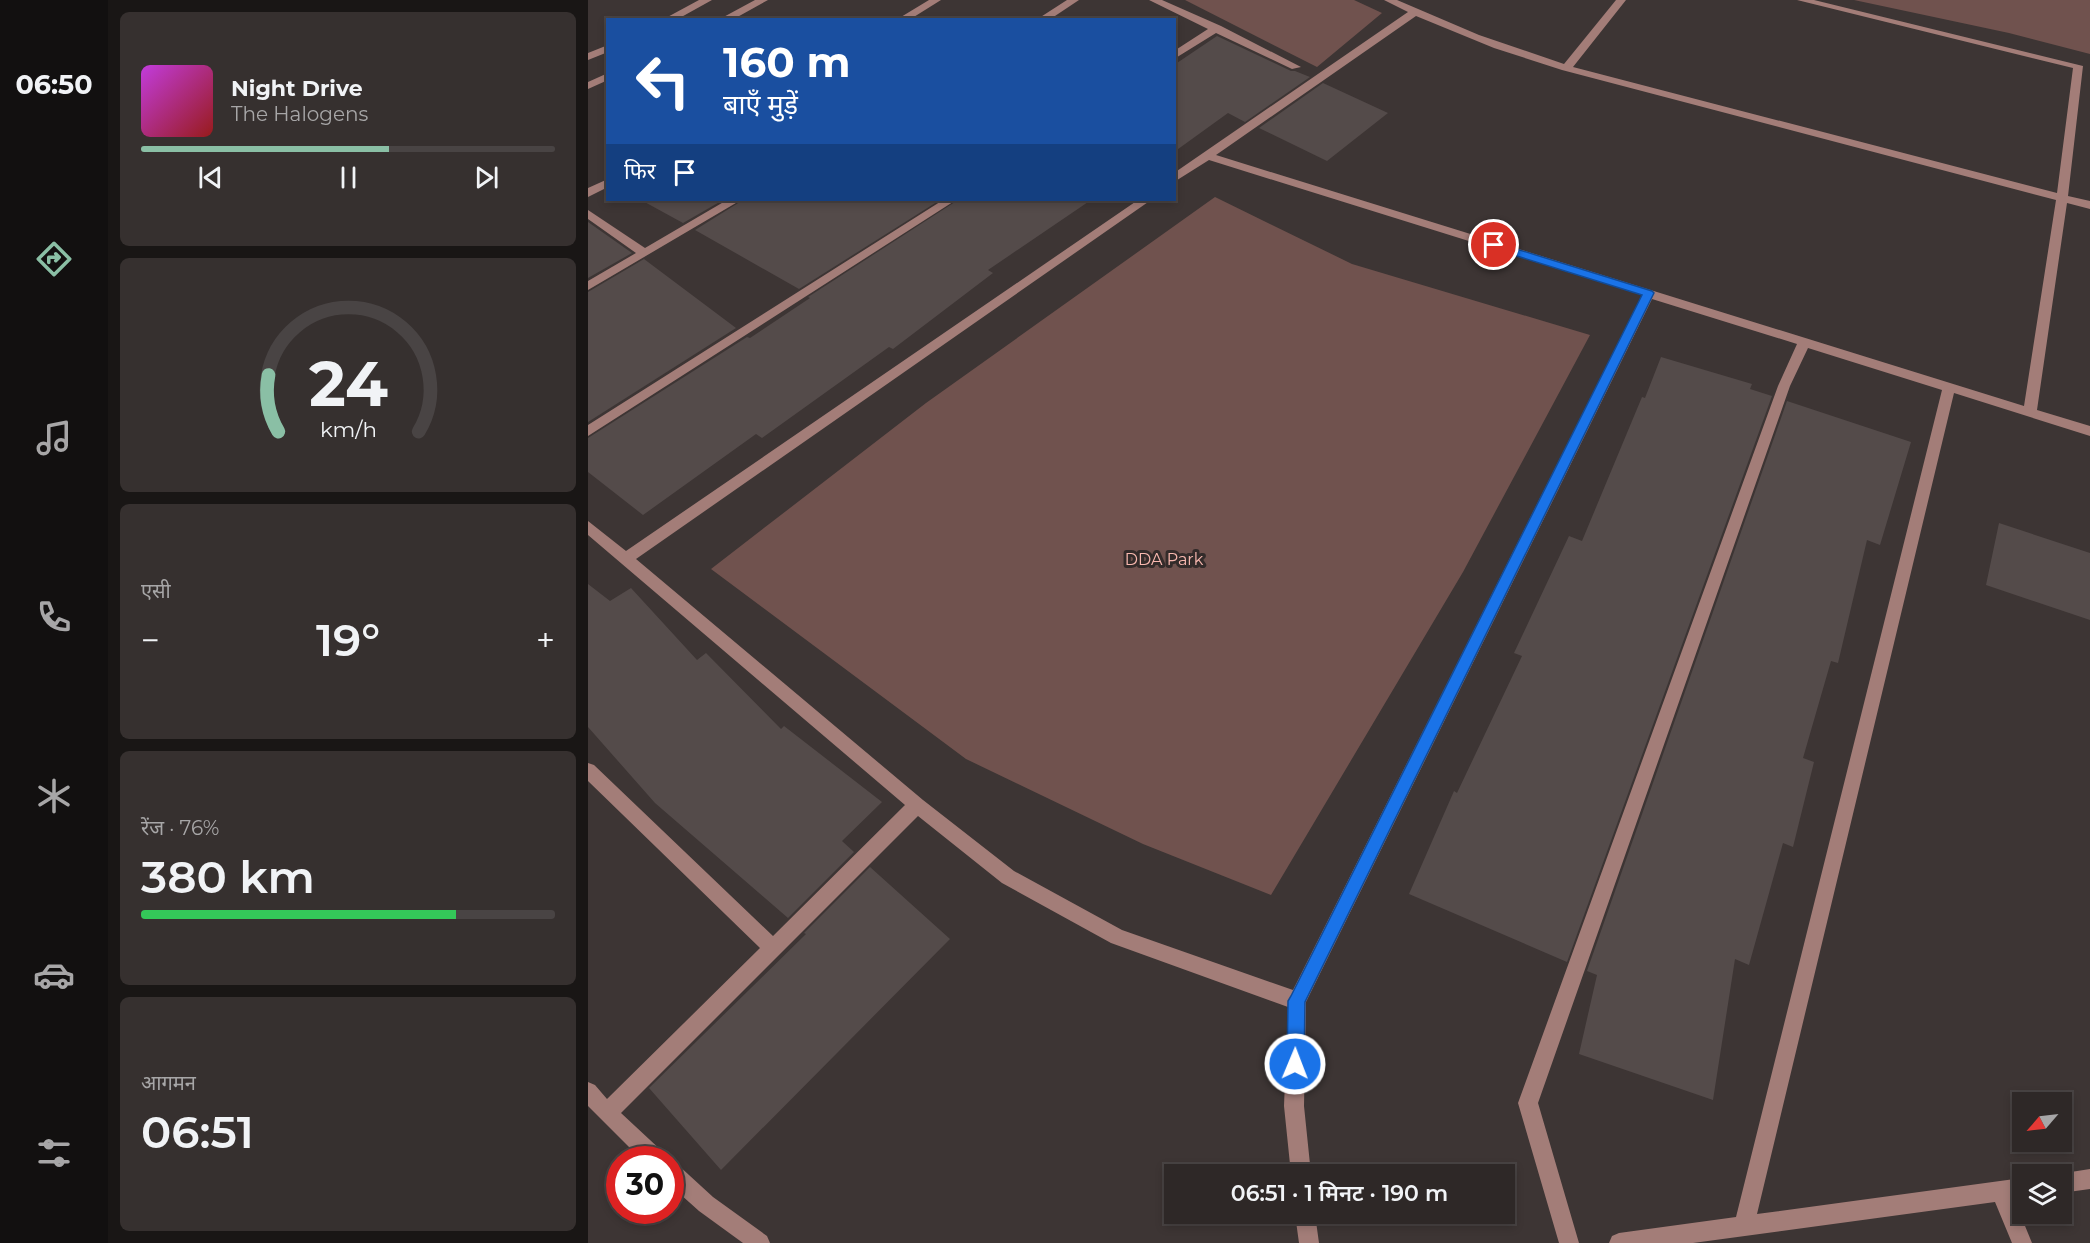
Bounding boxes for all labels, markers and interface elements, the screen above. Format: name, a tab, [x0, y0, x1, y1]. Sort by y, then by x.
text: 160 m	[723, 36, 851, 88]
icon: left	[624, 42, 702, 120]
text: 06:50	[15, 68, 93, 101]
text: Night Drive	[231, 75, 363, 102]
text: बाएँ मुड़ें	[723, 88, 798, 121]
text: The Halogens	[231, 102, 368, 126]
icon: arrive	[668, 156, 701, 189]
text: फिर	[624, 158, 656, 185]
icon: previous	[194, 161, 227, 194]
icon: pause	[332, 161, 365, 194]
icon: next	[470, 161, 503, 194]
pin	[1468, 219, 1519, 270]
icon: arrive	[1477, 228, 1510, 261]
icon: directions	[33, 238, 75, 280]
text: 24	[308, 346, 388, 422]
icon: music	[33, 417, 75, 459]
text: km/h	[319, 417, 377, 443]
park label: DDA Park	[1125, 550, 1204, 569]
text: एसी	[141, 579, 171, 603]
icon: phone	[33, 596, 75, 638]
text: 19°	[316, 612, 380, 667]
text: −	[141, 620, 160, 660]
text: +	[536, 620, 555, 660]
icon: climate	[33, 775, 75, 817]
text: रेंज · 76%	[141, 816, 219, 840]
text: 380 km	[141, 849, 315, 904]
icon: car	[33, 954, 75, 996]
position arrow	[1263, 1032, 1327, 1096]
text: आगमन	[141, 1071, 196, 1095]
north arrow	[2012, 1092, 2072, 1152]
map controls	[2012, 1092, 2072, 1224]
text: 06:51	[141, 1104, 254, 1159]
icon: filters	[33, 1132, 75, 1174]
speed limit sign: 30	[606, 1146, 684, 1224]
button: layers	[2012, 1164, 2072, 1224]
text: 06:51 · 1 मिनट · 190 m	[1231, 1180, 1448, 1207]

